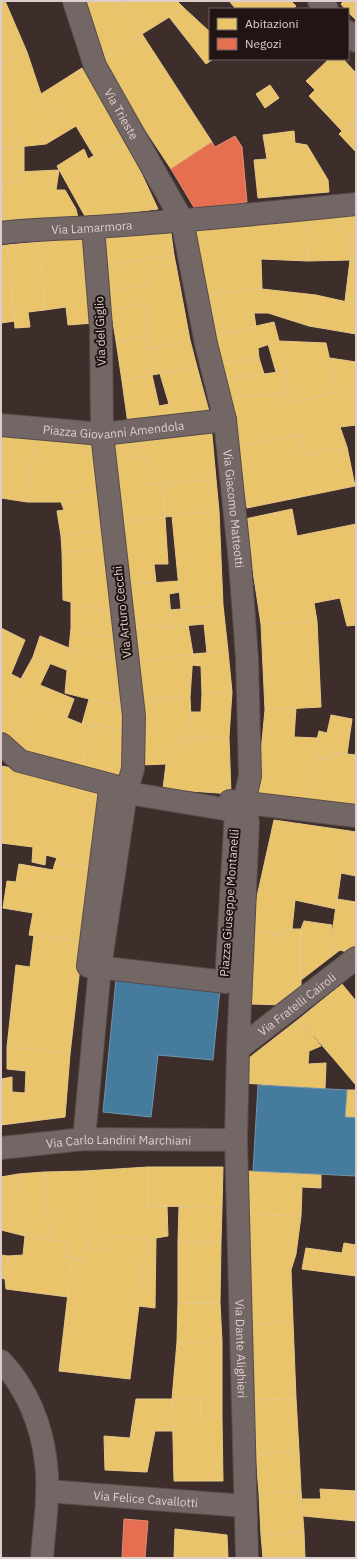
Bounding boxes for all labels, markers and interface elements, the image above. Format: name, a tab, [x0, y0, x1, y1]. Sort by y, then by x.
legend	[209, 8, 349, 60]
text: Abitazioni	[245, 16, 298, 31]
text: Negozi	[245, 36, 282, 51]
street label: Via Trieste	[101, 85, 143, 142]
street label: Via Lamarmora	[51, 217, 133, 237]
street label: Via del Giglio	[91, 296, 109, 366]
street label: Piazza Giovanni Amendola	[42, 417, 185, 442]
street label: Via Giacomo Matteotti	[221, 449, 248, 569]
street label: Via Arturo Cecchi	[110, 565, 134, 659]
street label: Piazza Giuseppe Montanelli	[216, 829, 242, 977]
street label: Via Fratelli Cairoli	[255, 969, 338, 1039]
street label: Via Carlo Landini Marchiani	[45, 1131, 191, 1151]
street label: Via Dante Alighieri	[233, 1299, 250, 1398]
street label: Via Felice Cavallotti	[93, 1487, 199, 1510]

